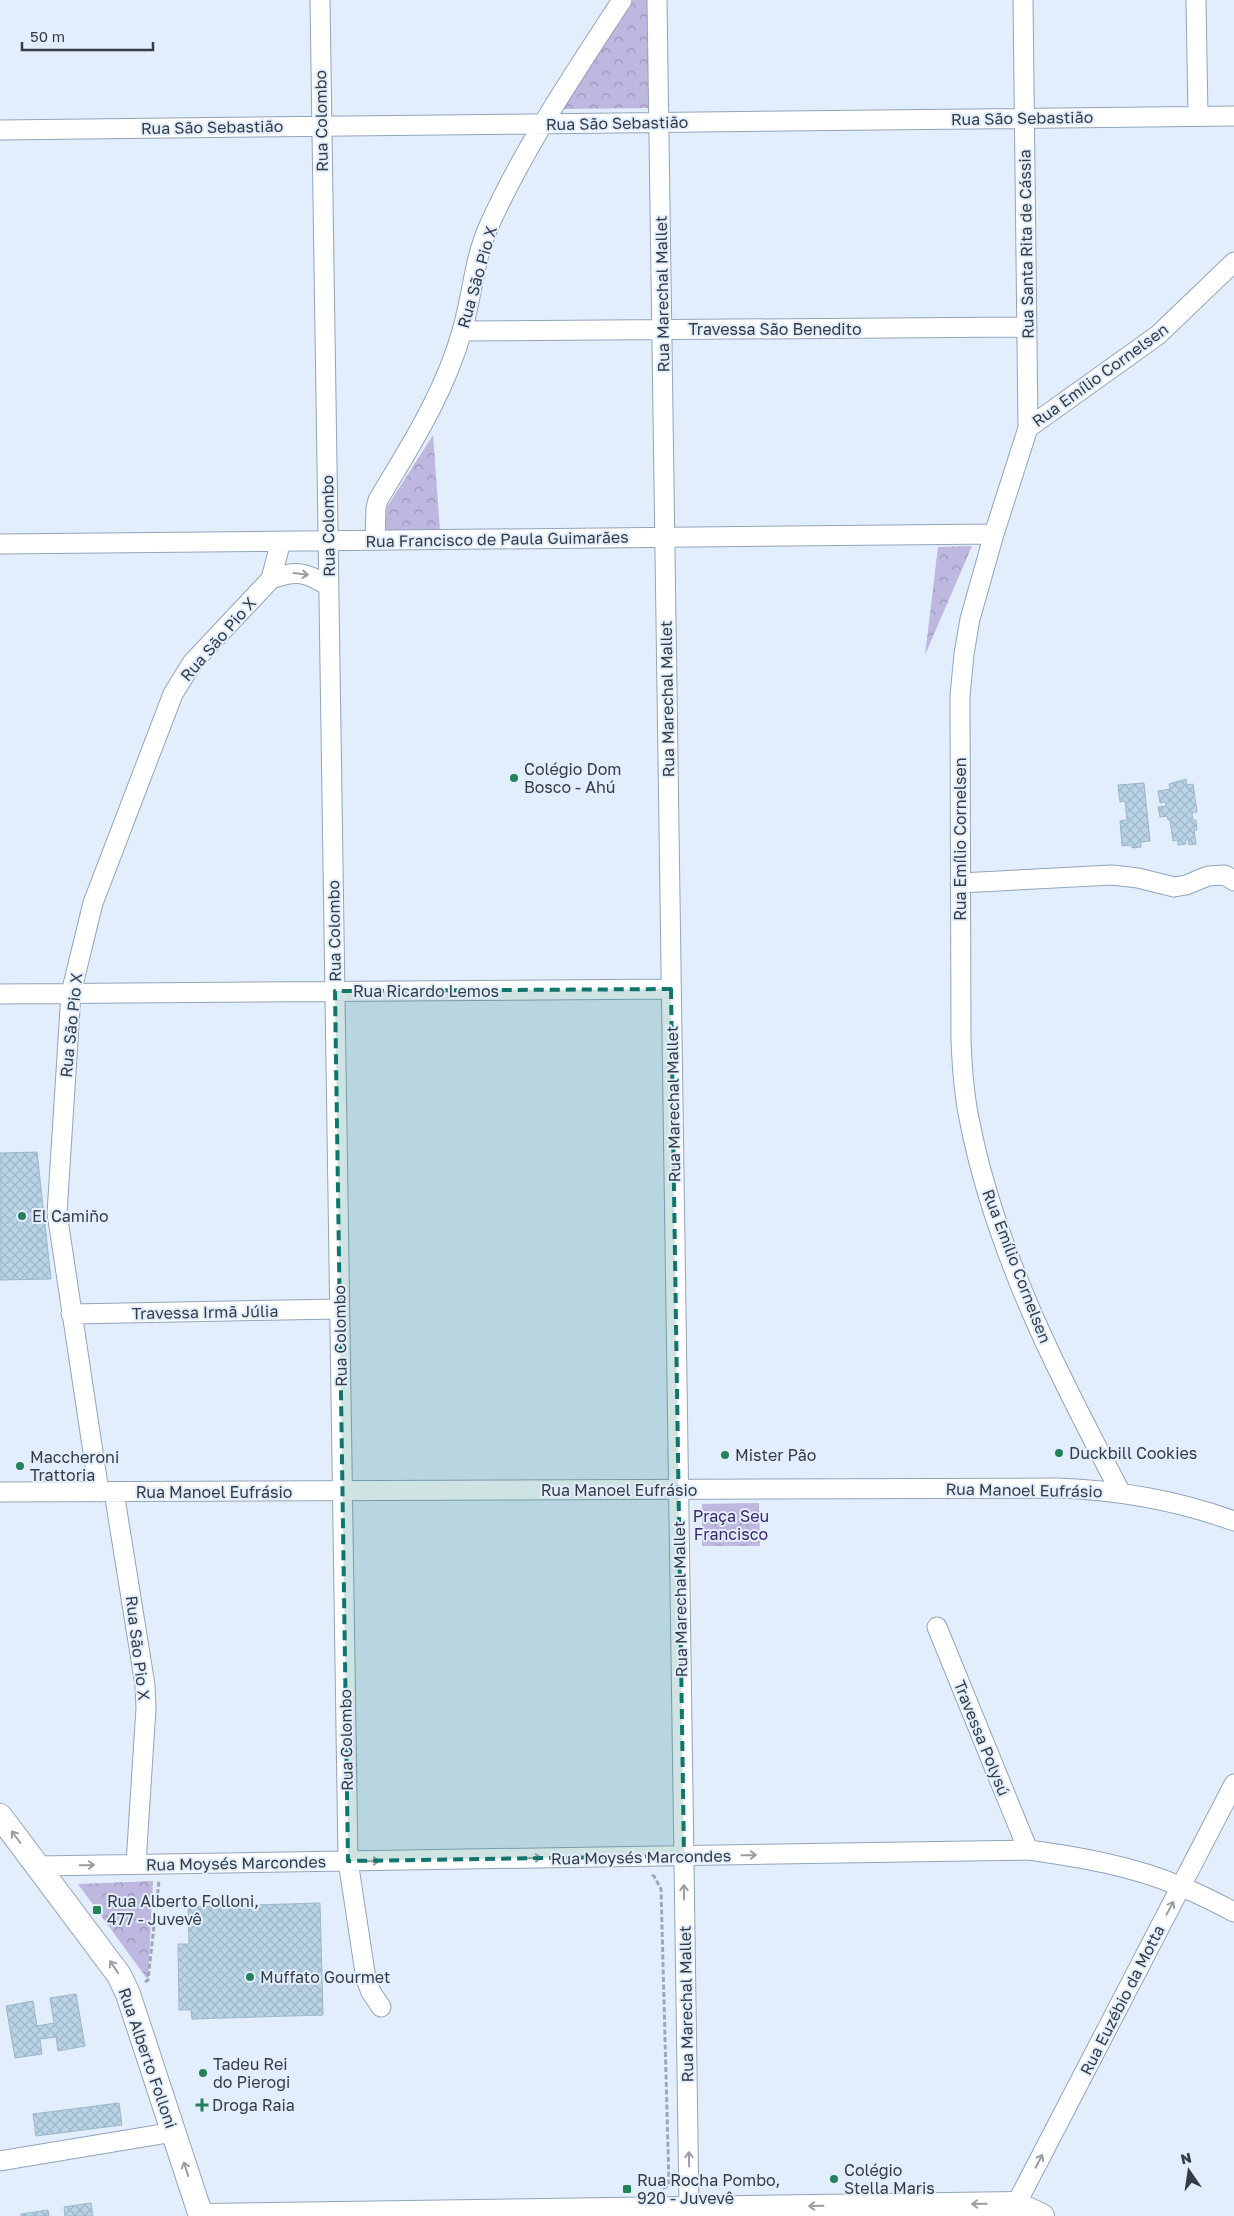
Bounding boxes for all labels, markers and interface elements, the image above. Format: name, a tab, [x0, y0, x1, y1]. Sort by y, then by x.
scale bar	[22, 20, 154, 52]
text: 50 m	[30, 27, 65, 45]
street label: Rua Colombo	[310, 70, 332, 172]
street label: Rua São Sebastião	[951, 107, 1093, 129]
street label: Rua São Sebastião	[546, 112, 688, 134]
street label: Rua São Sebastião	[141, 116, 283, 138]
street label: Rua Santa Rita de Cássia	[1014, 149, 1038, 339]
street label: Rua Marechal Mallet	[651, 215, 673, 373]
street label: Rua São Pio X	[453, 223, 501, 330]
street label: Travessa São Benedito	[688, 319, 862, 339]
street label: Rua Emílio Cornelsen	[1028, 319, 1172, 431]
street label: Rua Colombo	[317, 475, 339, 577]
street label: Rua Francisco de Paula Guimarães	[365, 527, 629, 551]
one-way arrow	[292, 569, 308, 579]
street label: Rua São Pio X	[176, 592, 260, 685]
street label: Rua Marechal Mallet	[656, 620, 678, 778]
street label: Rua Emílio Cornelsen	[950, 757, 970, 921]
place label: Colégio Dom Bosco - Ahú	[524, 759, 621, 797]
marker: Colégio Dom Bosco - Ahú	[508, 772, 520, 784]
street label: Rua Colombo	[323, 880, 345, 982]
street label: Rua São Pio X	[56, 971, 86, 1078]
street label: Rua Ricardo Lemos	[353, 981, 499, 1001]
street label: Rua Marechal Mallet	[662, 1025, 684, 1183]
street label: Rua Emílio Cornelsen	[978, 1186, 1056, 1346]
place label: El Camiño	[32, 1206, 109, 1226]
marker: El Camiño	[16, 1210, 28, 1222]
street label: Rua Colombo	[329, 1285, 351, 1387]
street label: Travessa Irmã Júlia	[131, 1301, 279, 1323]
place label: Duckbill Cookies	[1069, 1443, 1197, 1463]
place label: Mister Pão	[735, 1445, 816, 1465]
place label: Maccheroni Trattoria	[30, 1447, 119, 1485]
marker: Duckbill Cookies	[1053, 1447, 1065, 1459]
marker: Mister Pão	[719, 1449, 731, 1461]
marker: Maccheroni Trattoria	[14, 1460, 26, 1472]
street label: Rua Manoel Eufrásio	[945, 1479, 1103, 1501]
street label: Rua Manoel Eufrásio	[541, 1480, 697, 1500]
street label: Rua Manoel Eufrásio	[136, 1482, 292, 1502]
park label: Praça Seu Francisco	[693, 1506, 769, 1544]
street label: Rua Marechal Mallet	[669, 1520, 691, 1678]
street label: Rua São Pio X	[122, 1595, 154, 1702]
street label: Travessa Polysú	[950, 1677, 1014, 1799]
street label: Rua Colombo	[335, 1689, 357, 1791]
one-way arrow	[11, 1831, 22, 1844]
street label: Rua Moysés Marcondes	[551, 1845, 731, 1869]
one-way arrow	[740, 1850, 757, 1860]
street label: Rua Moysés Marcondes	[146, 1851, 326, 1875]
one-way arrow	[526, 1853, 542, 1863]
one-way arrow	[364, 1856, 380, 1866]
one-way arrow	[78, 1860, 95, 1870]
one-way arrow	[679, 1884, 689, 1900]
place label: Rua Alberto Folloni, 477 - Juvevê	[107, 1891, 259, 1929]
one-way arrow	[1165, 1900, 1175, 1915]
marker: Rua Alberto Folloni, 477 - Juvevê	[91, 1904, 103, 1916]
street label: Rua Euzébio da Motta	[1075, 1922, 1169, 2078]
street label: Rua Marechal Mallet	[675, 1925, 697, 2083]
one-way arrow	[109, 1960, 119, 1974]
place label: Muffato Gourmet	[260, 1967, 390, 1987]
marker: Muffato Gourmet	[244, 1971, 256, 1983]
street label: Rua Alberto Folloni	[115, 1985, 181, 2131]
place label: Tadeu Rei do Pierogi	[213, 2054, 290, 2092]
marker: Tadeu Rei do Pierogi	[197, 2067, 209, 2079]
place label: Droga Raia	[212, 2095, 295, 2115]
marker: Droga Raia	[196, 2099, 208, 2111]
north arrow	[1164, 2146, 1214, 2196]
text: N	[1179, 2148, 1193, 2167]
one-way arrow	[684, 2152, 693, 2168]
one-way arrow	[1034, 2153, 1044, 2168]
place label: Colégio Stella Maris	[844, 2160, 935, 2198]
one-way arrow	[180, 2162, 190, 2178]
place label: Rua Rocha Pombo, 920 - Juvevê	[637, 2170, 780, 2208]
marker: Colégio Stella Maris	[828, 2173, 840, 2185]
marker: Rua Rocha Pombo, 920 - Juvevê	[621, 2183, 633, 2195]
one-way arrow	[971, 2200, 987, 2209]
one-way arrow	[808, 2202, 824, 2211]

